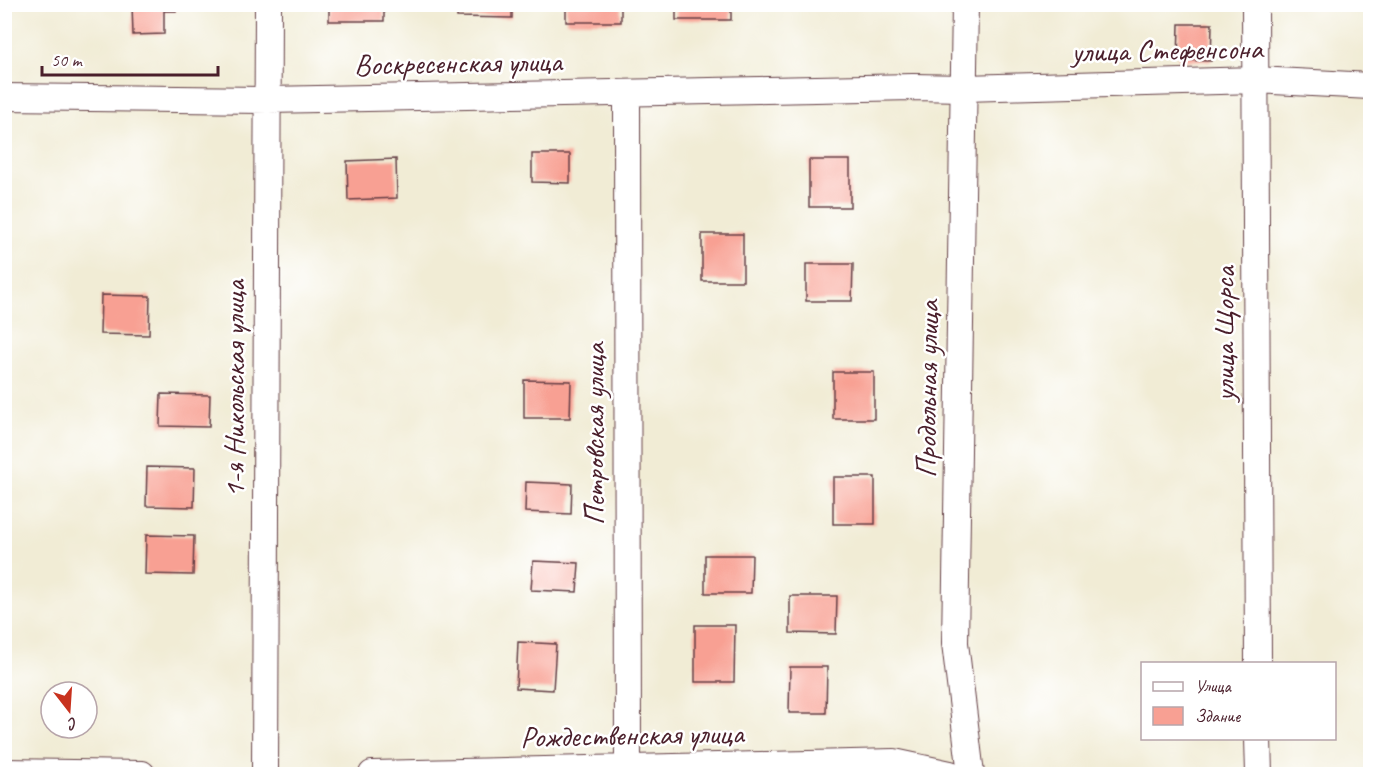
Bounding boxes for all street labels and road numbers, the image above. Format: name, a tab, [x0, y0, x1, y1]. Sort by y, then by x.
street label: улица Стефенсона	[1069, 29, 1265, 71]
street label: Воскресенская улица	[354, 42, 564, 84]
street label: улица Щорса	[1205, 265, 1243, 403]
street label: 1-я Никольская улица	[215, 278, 253, 498]
street label: Продольная улица	[906, 298, 948, 478]
street label: Петровская улица	[575, 341, 613, 525]
street label: Рождественская улица	[520, 714, 746, 756]

